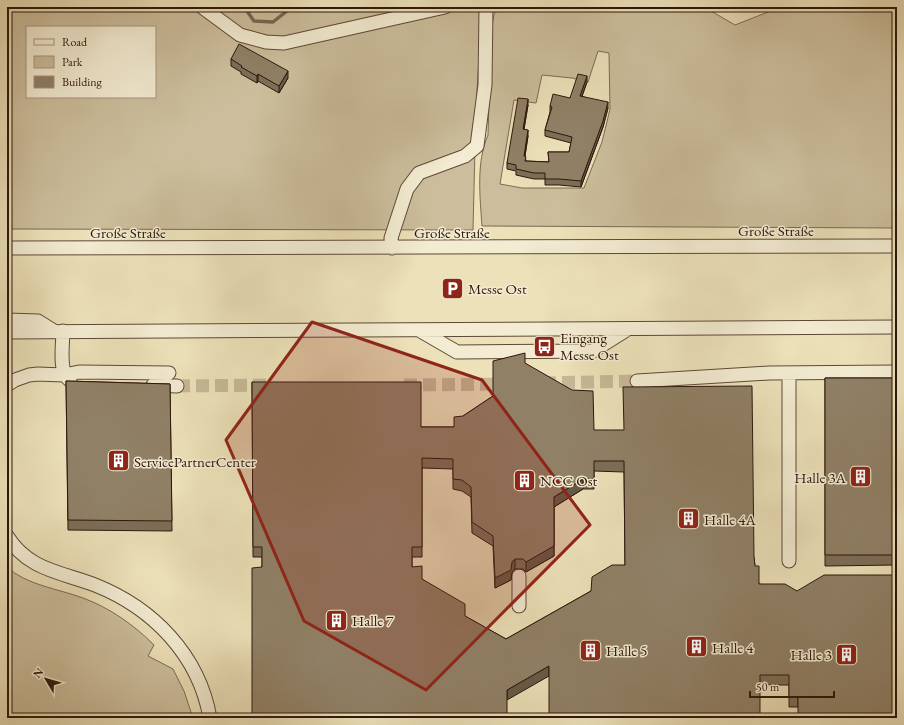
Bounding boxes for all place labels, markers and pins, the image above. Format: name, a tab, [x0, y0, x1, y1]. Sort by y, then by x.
parking icon: Messe Ost	[439, 275, 465, 301]
place label: Messe Ost	[468, 279, 527, 298]
place label: Eingang Messe Ost	[560, 328, 619, 364]
bus stop icon: Eingang Messe Ost	[532, 333, 558, 359]
building icon: ServicePartnerCenter	[106, 448, 132, 474]
place label: ServicePartnerCenter	[134, 452, 256, 471]
building icon: Halle 3A	[848, 464, 874, 490]
building icon: NCC Ost	[511, 467, 537, 493]
place label: Halle 3A	[794, 468, 847, 487]
place label: NCC Ost	[540, 471, 597, 490]
building icon: Halle 4A	[676, 506, 702, 532]
place label: Halle 4A	[704, 510, 756, 529]
building icon: Halle 7	[324, 607, 350, 633]
place label: Halle 7	[352, 611, 394, 630]
building icon: Halle 4	[683, 634, 709, 660]
building icon: Halle 5	[578, 637, 604, 663]
place label: Halle 4	[712, 638, 754, 657]
place label: Halle 5	[606, 641, 647, 660]
building icon: Halle 3	[834, 641, 860, 667]
place label: Halle 3	[791, 645, 832, 664]

